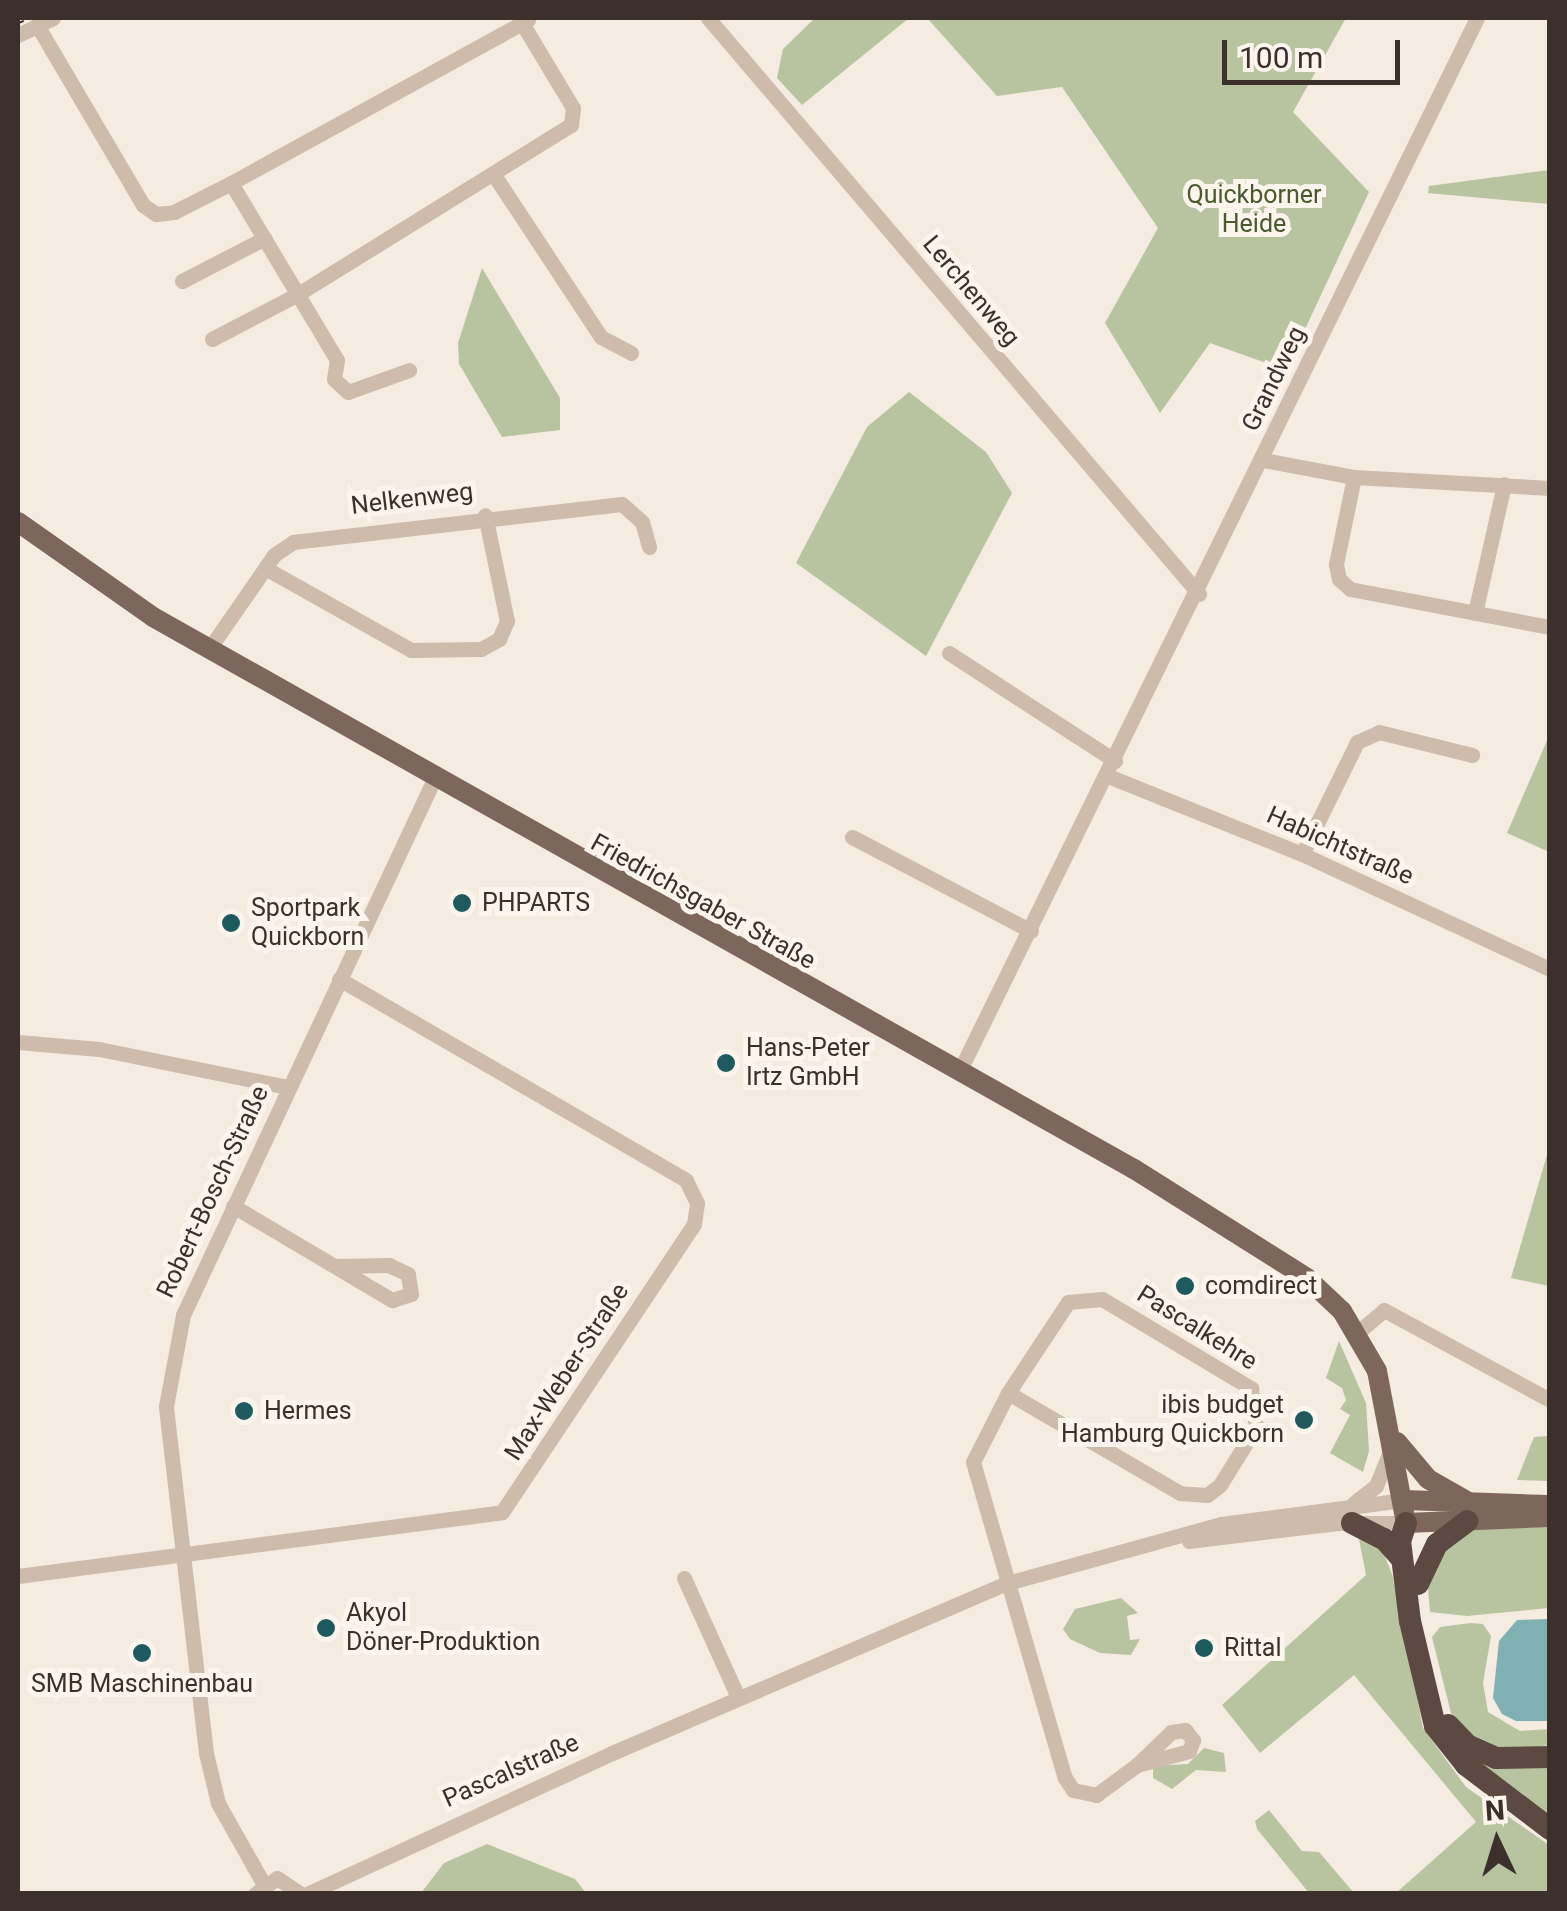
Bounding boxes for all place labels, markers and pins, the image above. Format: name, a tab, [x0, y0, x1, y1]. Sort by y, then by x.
place label: PHPARTS	[482, 888, 590, 918]
marker: PHPARTS	[451, 892, 473, 914]
place label: Sportpark Quickborn	[251, 894, 364, 953]
marker: Sportpark Quickborn	[220, 912, 242, 934]
place label: Hans-Peter Irtz GmbH	[746, 1034, 870, 1093]
marker: Hans-Peter Irtz GmbH	[715, 1052, 737, 1074]
place label: comdirect	[1205, 1271, 1317, 1301]
marker: comdirect	[1174, 1275, 1196, 1297]
place label: ibis budget Hamburg Quickborn	[1061, 1391, 1284, 1450]
place label: Hermes	[264, 1396, 352, 1426]
marker: Hermes	[233, 1400, 255, 1422]
marker: ibis budget Hamburg Quickborn	[1293, 1409, 1315, 1431]
place label: Akyol Döner-Produktion	[346, 1599, 540, 1658]
marker: Akyol Döner-Produktion	[315, 1617, 337, 1639]
place label: Rittal	[1224, 1633, 1282, 1663]
marker: Rittal	[1193, 1637, 1215, 1659]
marker: SMB Maschinenbau	[131, 1642, 153, 1664]
place label: SMB Maschinenbau	[31, 1669, 253, 1699]

